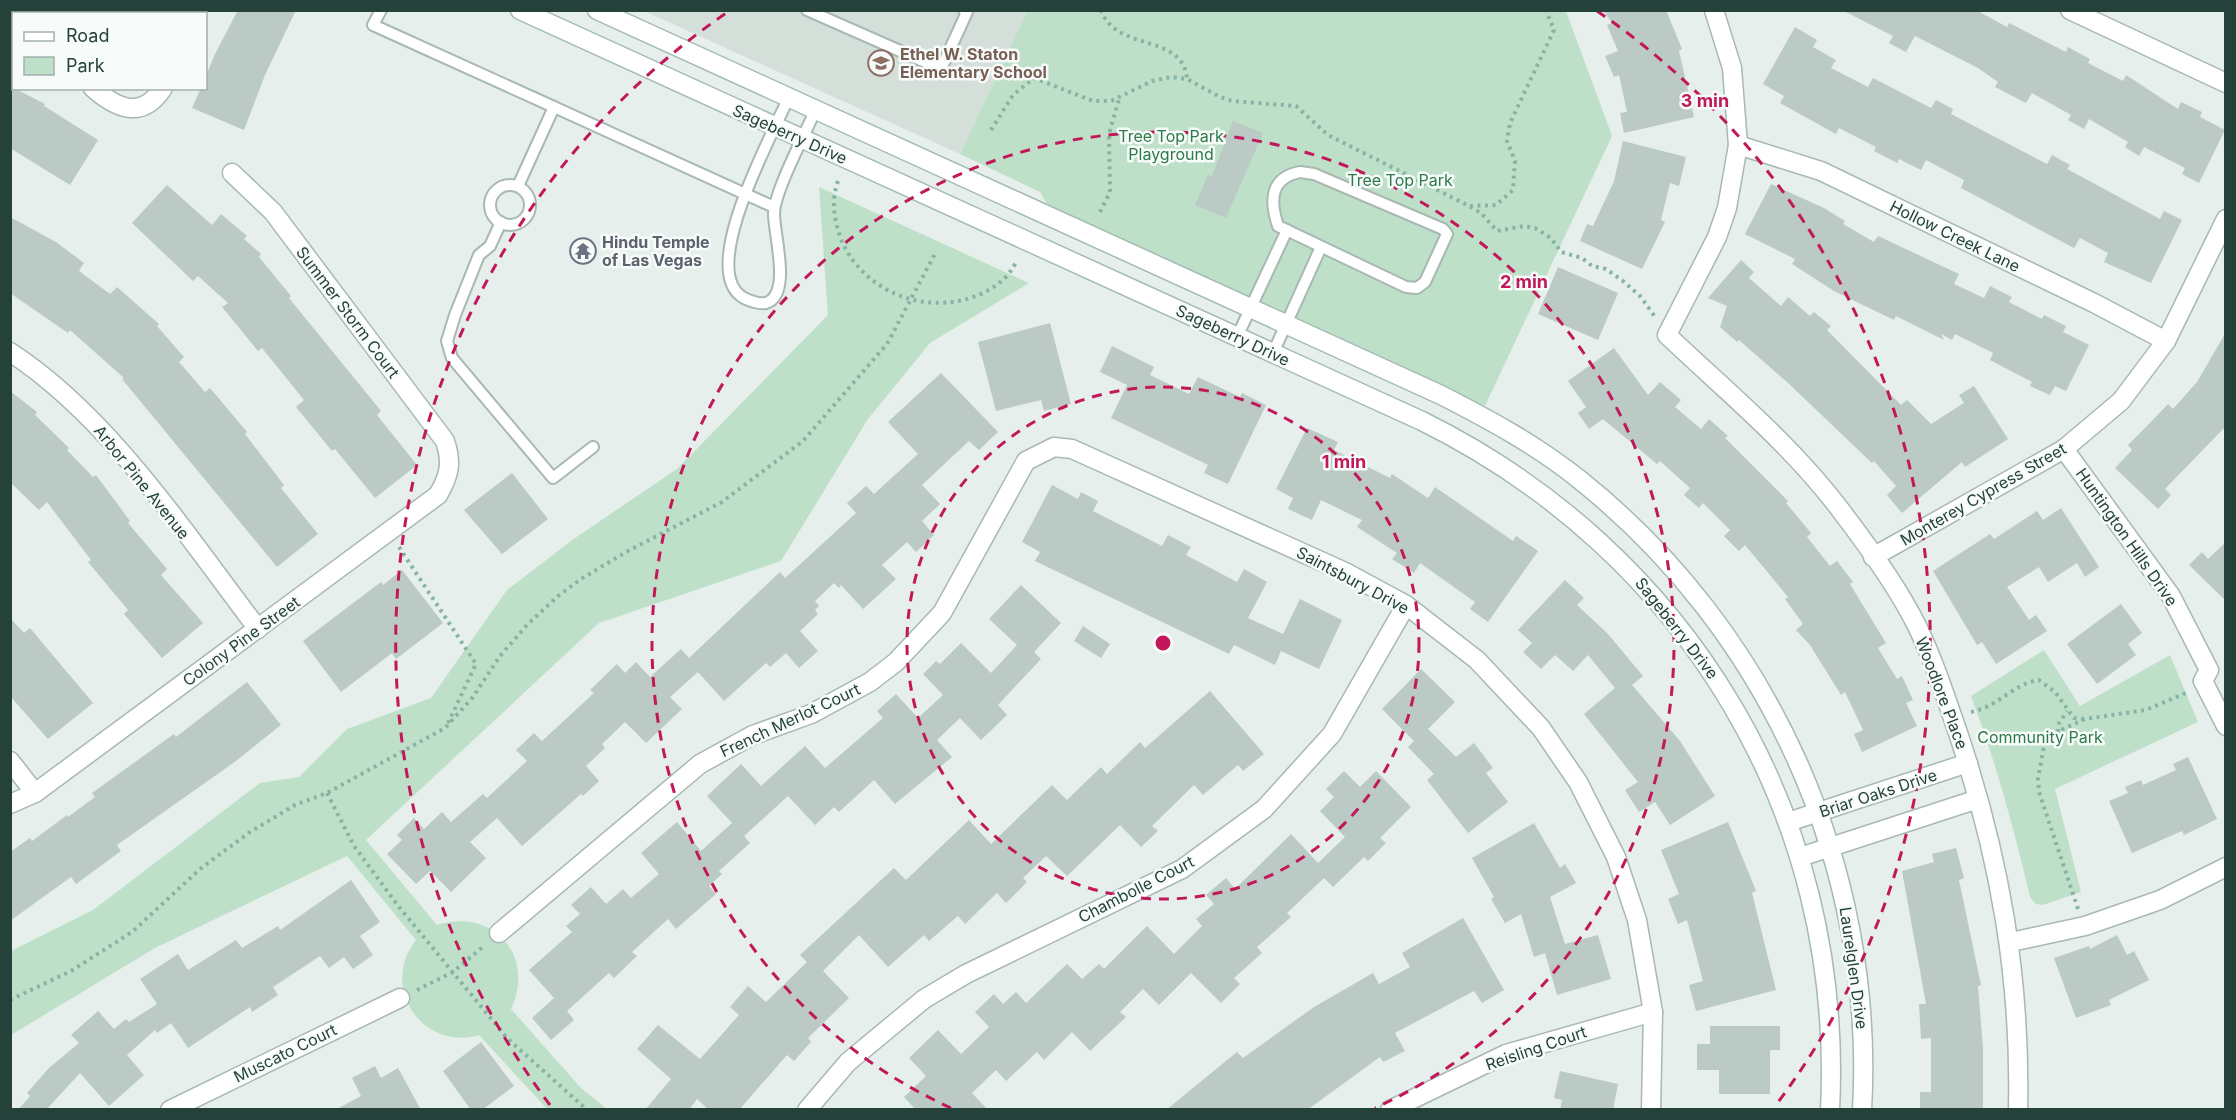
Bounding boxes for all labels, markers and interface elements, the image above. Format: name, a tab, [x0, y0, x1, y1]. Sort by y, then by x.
legend	[12, 12, 207, 90]
text: Road	[66, 25, 109, 46]
place label: Ethel W. Staton Elementary School	[900, 44, 1047, 82]
school or university icon: Ethel W. Staton Elementary School	[866, 48, 896, 78]
text: Park	[66, 55, 105, 76]
text: 3 min	[1681, 90, 1729, 111]
street label: Sageberry Drive	[730, 100, 850, 168]
park label: Tree Top Park Playground	[1118, 126, 1224, 164]
park label: Tree Top Park	[1347, 170, 1453, 190]
street label: Hollow Creek Lane	[1887, 196, 2023, 276]
place label: Hindu Temple of Las Vegas	[602, 232, 710, 270]
temple icon: Hindu Temple of Las Vegas	[568, 236, 598, 266]
street label: Summer Storm Court	[292, 242, 404, 382]
text: 2 min	[1500, 271, 1548, 292]
street label: Sageberry Drive	[1173, 300, 1293, 370]
street label: Arbor Pine Avenue	[90, 421, 194, 543]
street label: Monterey Cypress Street	[1896, 438, 2070, 550]
text: 1 min	[1322, 451, 1366, 472]
street label: Huntington Hills Drive	[2072, 464, 2182, 610]
street label: Saintsbury Drive	[1293, 542, 1413, 618]
street label: Sageberry Drive	[1631, 573, 1723, 683]
street label: Colony Pine Street	[178, 592, 304, 690]
centre of rings	[1153, 633, 1173, 653]
street label: Woodlore Place	[1911, 634, 1973, 752]
street label: French Merlot Court	[717, 679, 863, 761]
park label: Community Park	[1977, 727, 2103, 747]
street label: Briar Oaks Drive	[1817, 765, 1939, 821]
street label: Chambolle Court	[1075, 851, 1197, 927]
street label: Laurelglen Drive	[1836, 906, 1872, 1030]
street label: Muscato Court	[230, 1019, 340, 1087]
street label: Reisling Court	[1483, 1021, 1589, 1075]

